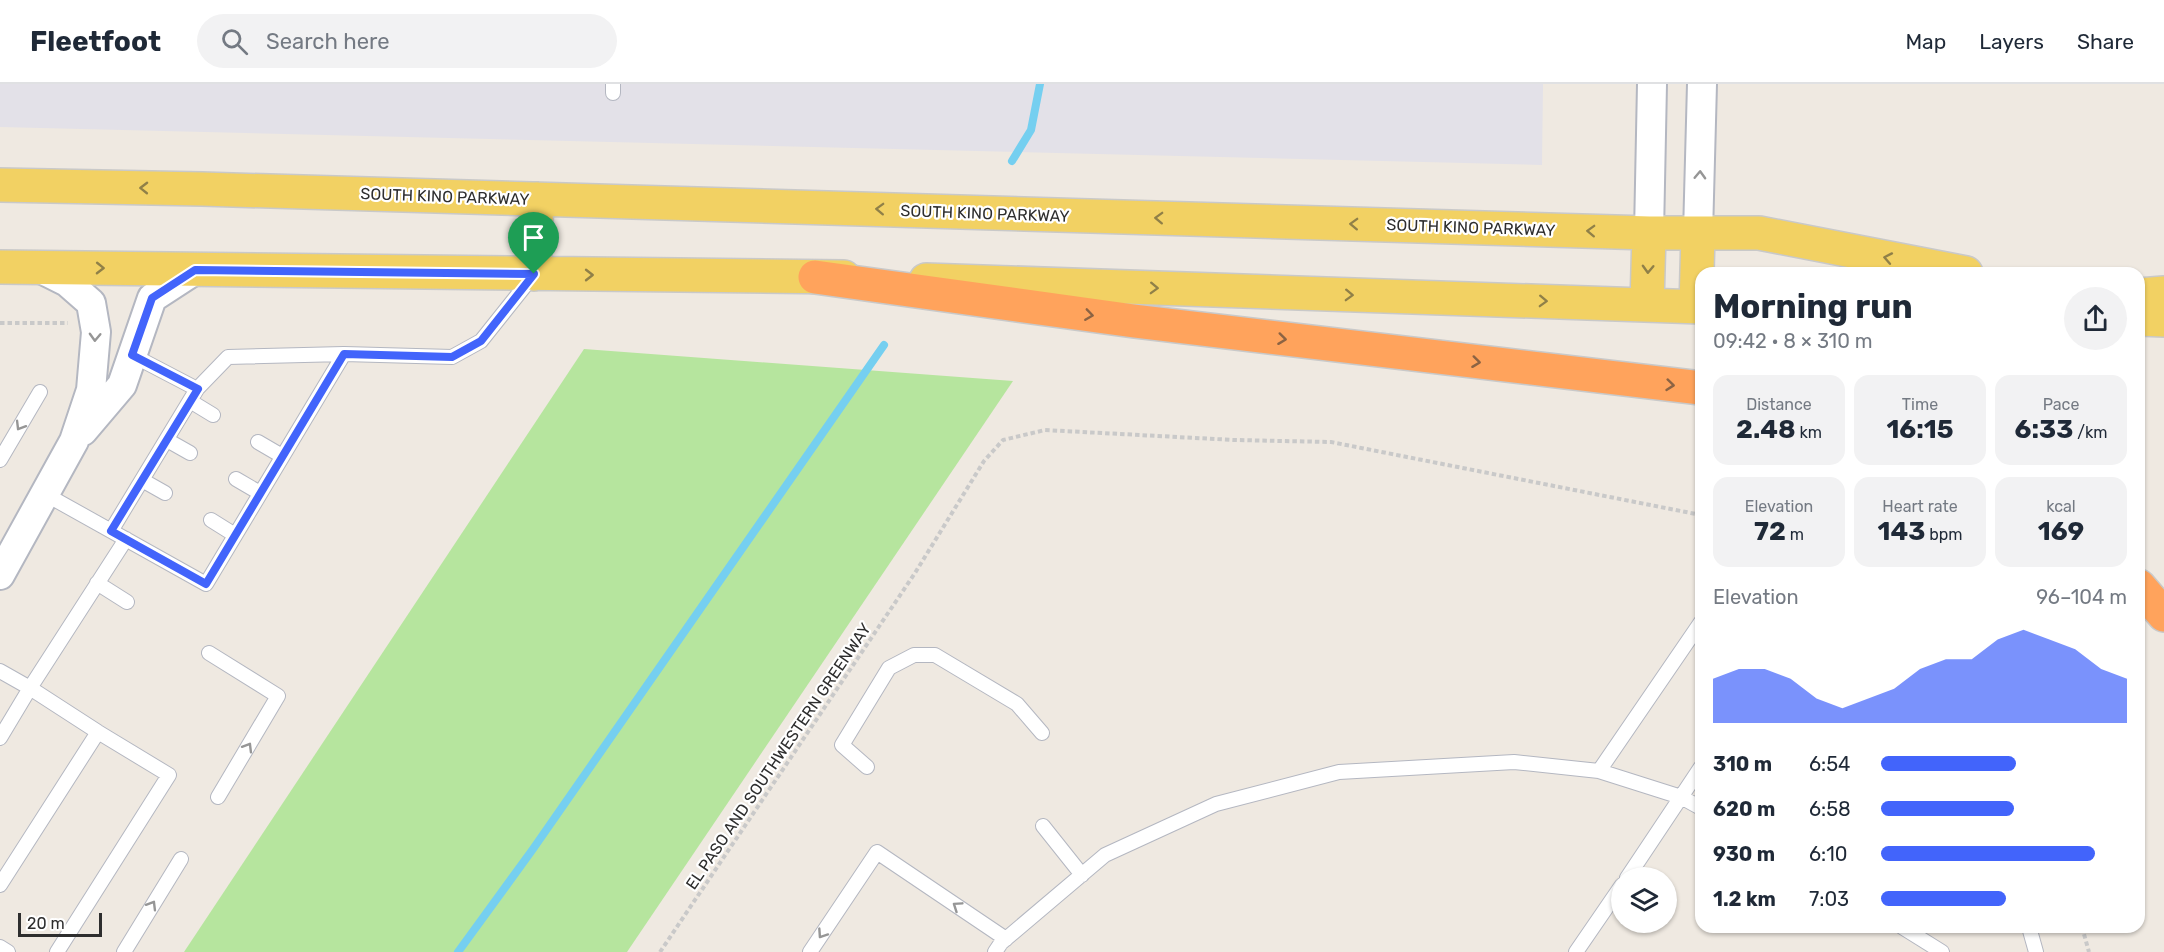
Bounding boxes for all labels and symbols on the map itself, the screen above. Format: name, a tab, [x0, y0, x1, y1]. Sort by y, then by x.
one-way arrow	[1693, 171, 1706, 180]
one-way arrow	[139, 182, 148, 194]
street label: SOUTH KINO PARKWAY	[360, 184, 530, 209]
street label: SOUTH KINO PARKWAY	[900, 201, 1070, 226]
one-way arrow	[875, 203, 884, 216]
one-way arrow	[1154, 211, 1163, 224]
pin	[508, 212, 559, 274]
street label: SOUTH KINO PARKWAY	[1386, 215, 1556, 240]
one-way arrow	[1349, 217, 1358, 230]
one-way arrow	[1586, 225, 1595, 237]
one-way arrow	[1883, 252, 1893, 265]
one-way arrow	[96, 262, 105, 274]
one-way arrow	[1642, 264, 1654, 273]
one-way arrow	[585, 269, 594, 281]
one-way arrow	[1149, 282, 1158, 294]
one-way arrow	[1344, 288, 1353, 301]
one-way arrow	[1539, 295, 1548, 307]
one-way arrow	[1084, 308, 1093, 320]
one-way arrow	[1278, 332, 1287, 344]
one-way arrow	[89, 333, 102, 342]
one-way arrow	[1471, 355, 1481, 367]
one-way arrow	[1665, 378, 1674, 390]
one-way arrow	[16, 420, 28, 430]
street label: EL PASO AND SOUTHWESTERN GREENWAY	[682, 619, 875, 893]
one-way arrow	[240, 743, 252, 753]
one-way arrow	[145, 901, 157, 911]
one-way arrow	[953, 902, 964, 913]
scale bar	[18, 910, 102, 938]
one-way arrow	[819, 928, 830, 939]

